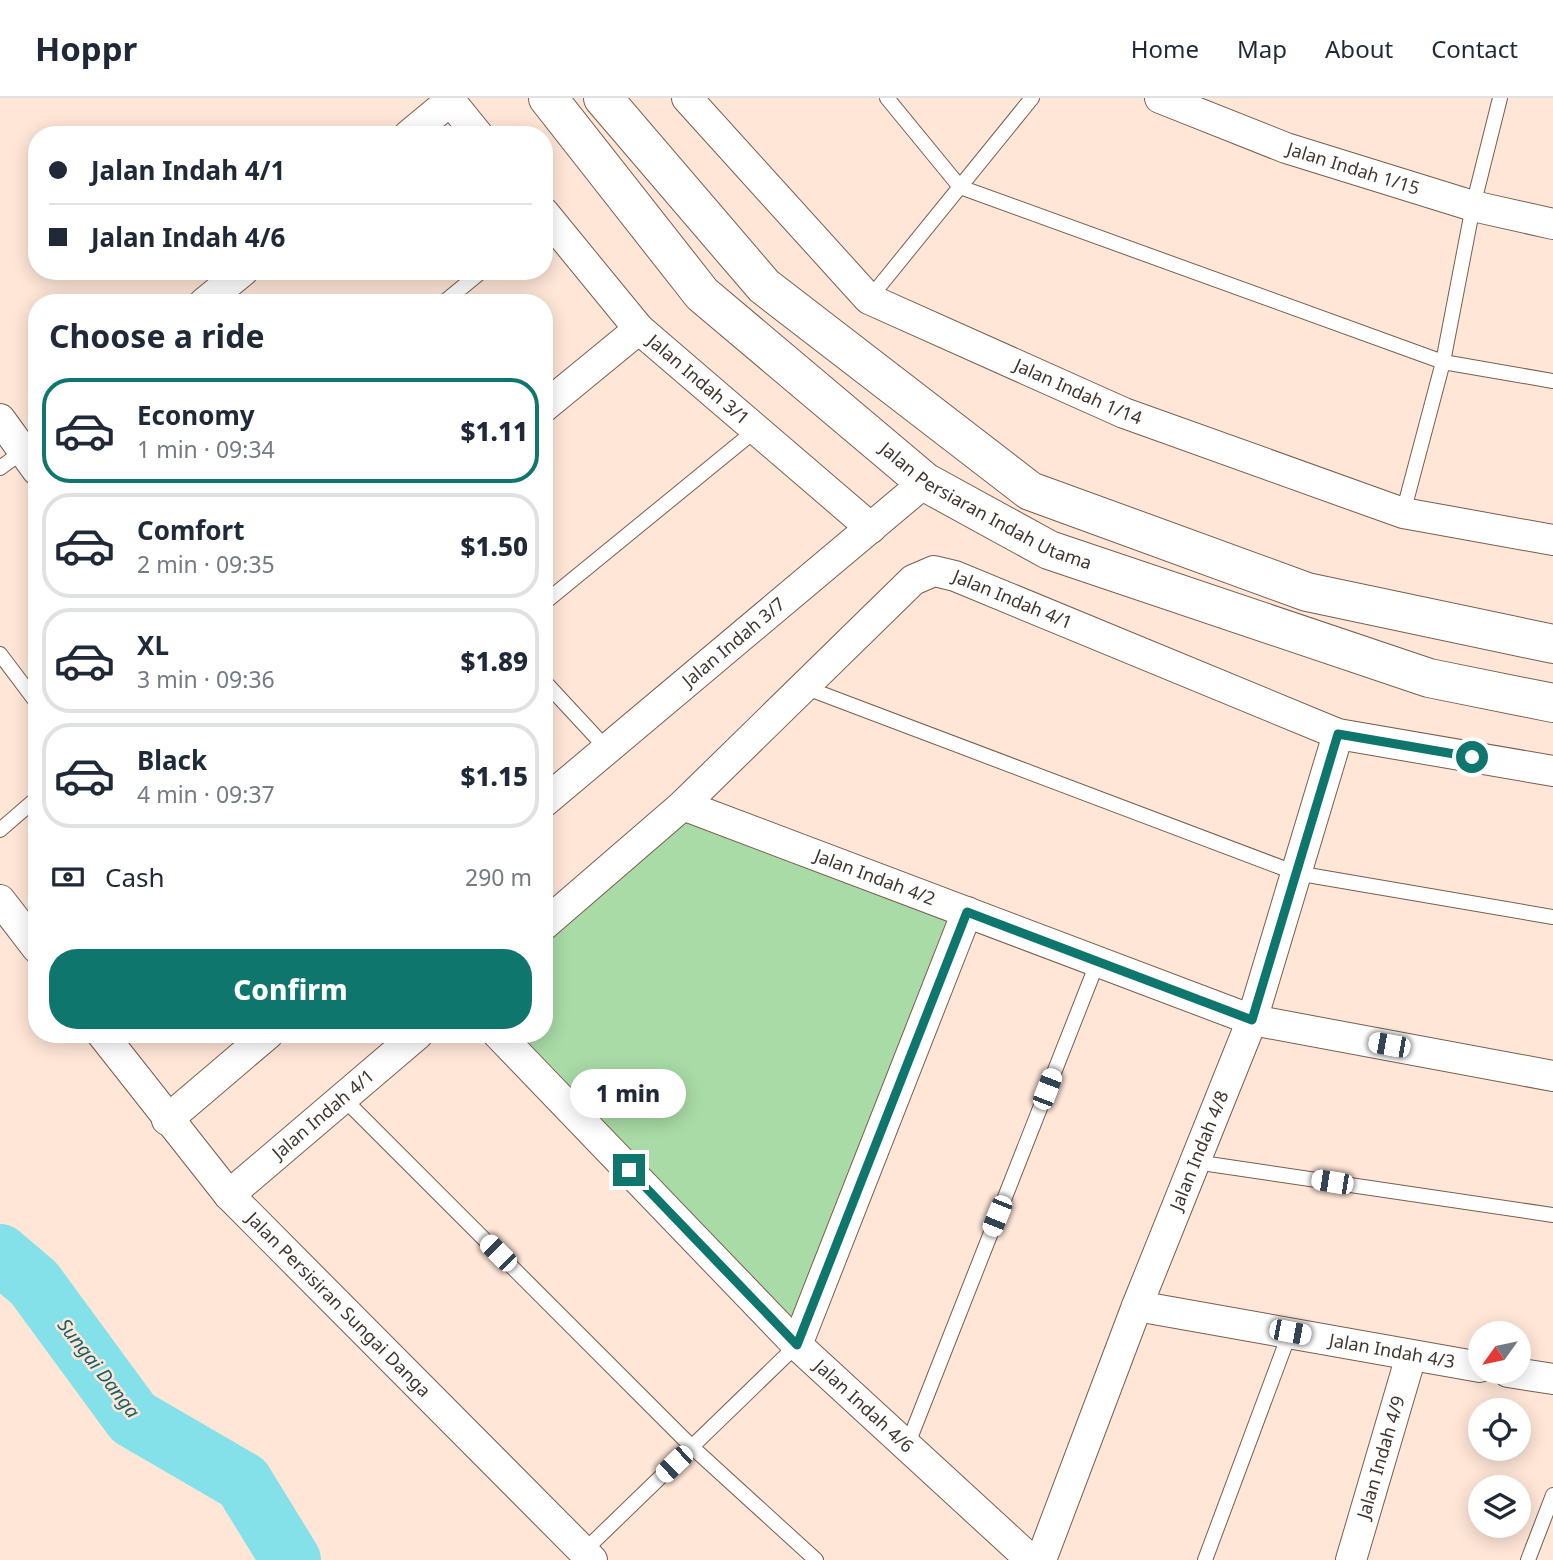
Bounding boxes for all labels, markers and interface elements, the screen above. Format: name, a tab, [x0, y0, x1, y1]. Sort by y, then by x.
text: Hoppr	[35, 26, 137, 71]
text: Home	[1131, 32, 1199, 65]
text: Map	[1237, 32, 1287, 65]
text: About	[1325, 32, 1393, 65]
text: Contact	[1431, 32, 1518, 65]
street label: Jalan Indah 1/15	[1282, 136, 1423, 200]
text: Jalan Indah 4/1	[91, 152, 285, 188]
text: Jalan Indah 4/6	[91, 219, 285, 255]
text: Choose a ride	[49, 314, 265, 357]
street label: Jalan Indah 3/1	[641, 327, 755, 430]
street label: Jalan Indah 1/14	[1009, 352, 1146, 430]
text: Economy	[137, 397, 255, 433]
icon: car	[53, 399, 116, 462]
text: $1.11	[461, 413, 528, 449]
text: 1 min · 09:34	[137, 433, 275, 465]
street label: Jalan Persiaran Indah Utama	[874, 435, 1095, 575]
text: Comfort	[137, 512, 245, 548]
icon: car	[53, 514, 116, 577]
text: $1.50	[461, 528, 528, 564]
text: 2 min · 09:35	[137, 548, 275, 580]
street label: Jalan Indah 4/1	[948, 563, 1076, 634]
street label: Jalan Indah 3/7	[675, 592, 790, 693]
text: XL	[137, 627, 169, 663]
icon: car	[53, 629, 116, 692]
text: $1.89	[461, 643, 528, 679]
text: 3 min · 09:36	[137, 663, 275, 695]
route start	[1456, 741, 1488, 773]
text: Black	[137, 742, 207, 778]
icon: car	[53, 744, 116, 807]
text: $1.15	[461, 758, 528, 794]
text: 4 min · 09:37	[137, 778, 275, 810]
street label: Jalan Indah 4/2	[810, 842, 939, 910]
icon: cash	[49, 858, 87, 896]
text: Cash	[105, 859, 165, 895]
text: 290 m	[465, 861, 532, 893]
button: Confirm	[49, 949, 532, 1029]
car	[1367, 1031, 1412, 1059]
street label: Jalan Indah 4/1	[265, 1063, 379, 1165]
car	[1030, 1066, 1065, 1112]
callout: 1 min	[571, 1068, 687, 1118]
text: 1 min	[596, 1077, 660, 1109]
street label: Jalan Indah 4/8	[1163, 1087, 1233, 1216]
route end	[613, 1154, 645, 1186]
car	[1310, 1168, 1355, 1196]
car	[980, 1193, 1015, 1239]
street label: Jalan Persisiran Sungai Danga	[240, 1205, 436, 1402]
car	[476, 1231, 521, 1275]
water label: Sungai Danga	[52, 1313, 146, 1423]
car	[1268, 1318, 1313, 1346]
north arrow	[1468, 1321, 1531, 1384]
map controls	[1468, 1321, 1531, 1538]
street label: Jalan Indah 4/3	[1326, 1327, 1457, 1373]
street label: Jalan Indah 4/6	[808, 1352, 919, 1457]
street label: Jalan Indah 4/9	[1350, 1393, 1410, 1523]
button: locate	[1468, 1398, 1531, 1461]
car	[652, 1442, 697, 1486]
button: layers	[1468, 1475, 1531, 1538]

